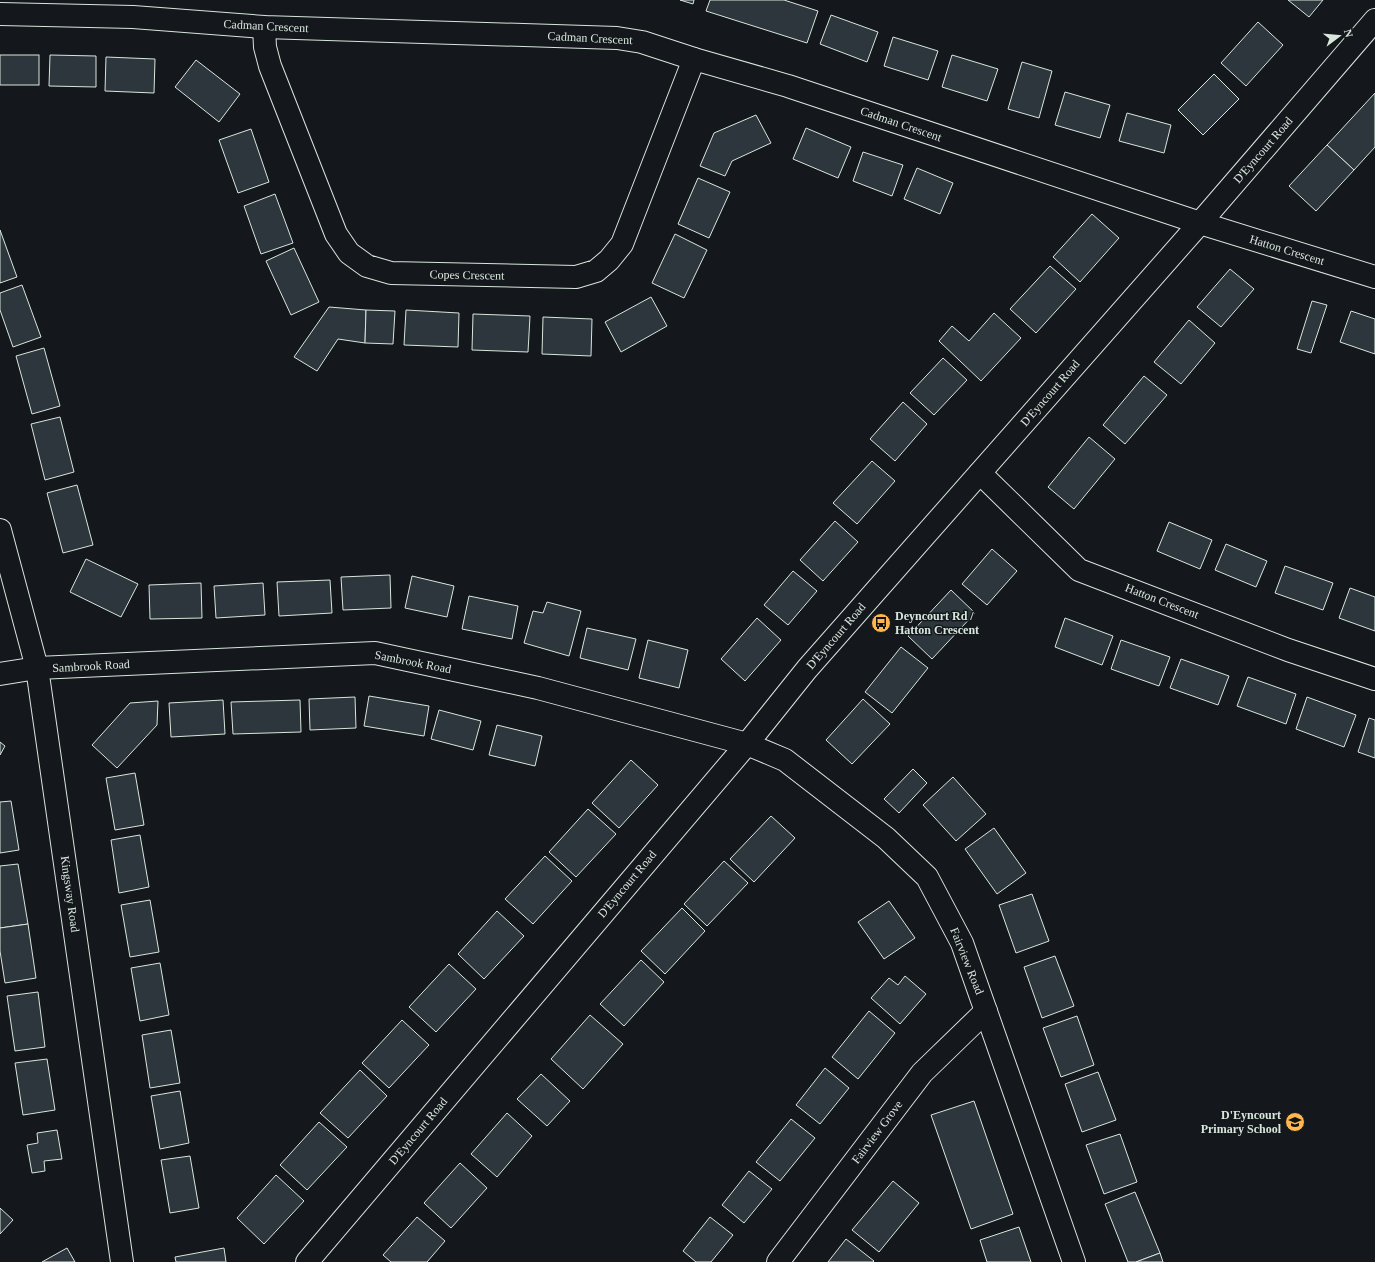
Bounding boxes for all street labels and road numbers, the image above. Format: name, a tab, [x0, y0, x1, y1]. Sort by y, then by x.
street label: Cadman Crescent	[223, 17, 309, 35]
street label: Cadman Crescent	[547, 29, 633, 47]
street label: Cadman Crescent	[859, 104, 944, 145]
street label: D'Eyncourt Road	[1230, 114, 1296, 186]
street label: Hatton Crescent	[1248, 232, 1327, 268]
street label: Copes Crescent	[429, 267, 505, 283]
street label: D'Eyncourt Road	[1017, 357, 1083, 429]
street label: Hatton Crescent	[1123, 581, 1201, 622]
street label: D'Eyncourt Road	[803, 600, 869, 672]
street label: Sambrook Road	[374, 648, 452, 676]
street label: Sambrook Road	[52, 657, 130, 675]
street label: D'Eyncourt Road	[595, 848, 659, 920]
street label: Kingsway Road	[58, 855, 82, 933]
street label: Fairview Road	[947, 925, 987, 997]
street label: D'Eyncourt Road	[386, 1095, 450, 1167]
street label: Fairview Grove	[849, 1098, 905, 1166]

